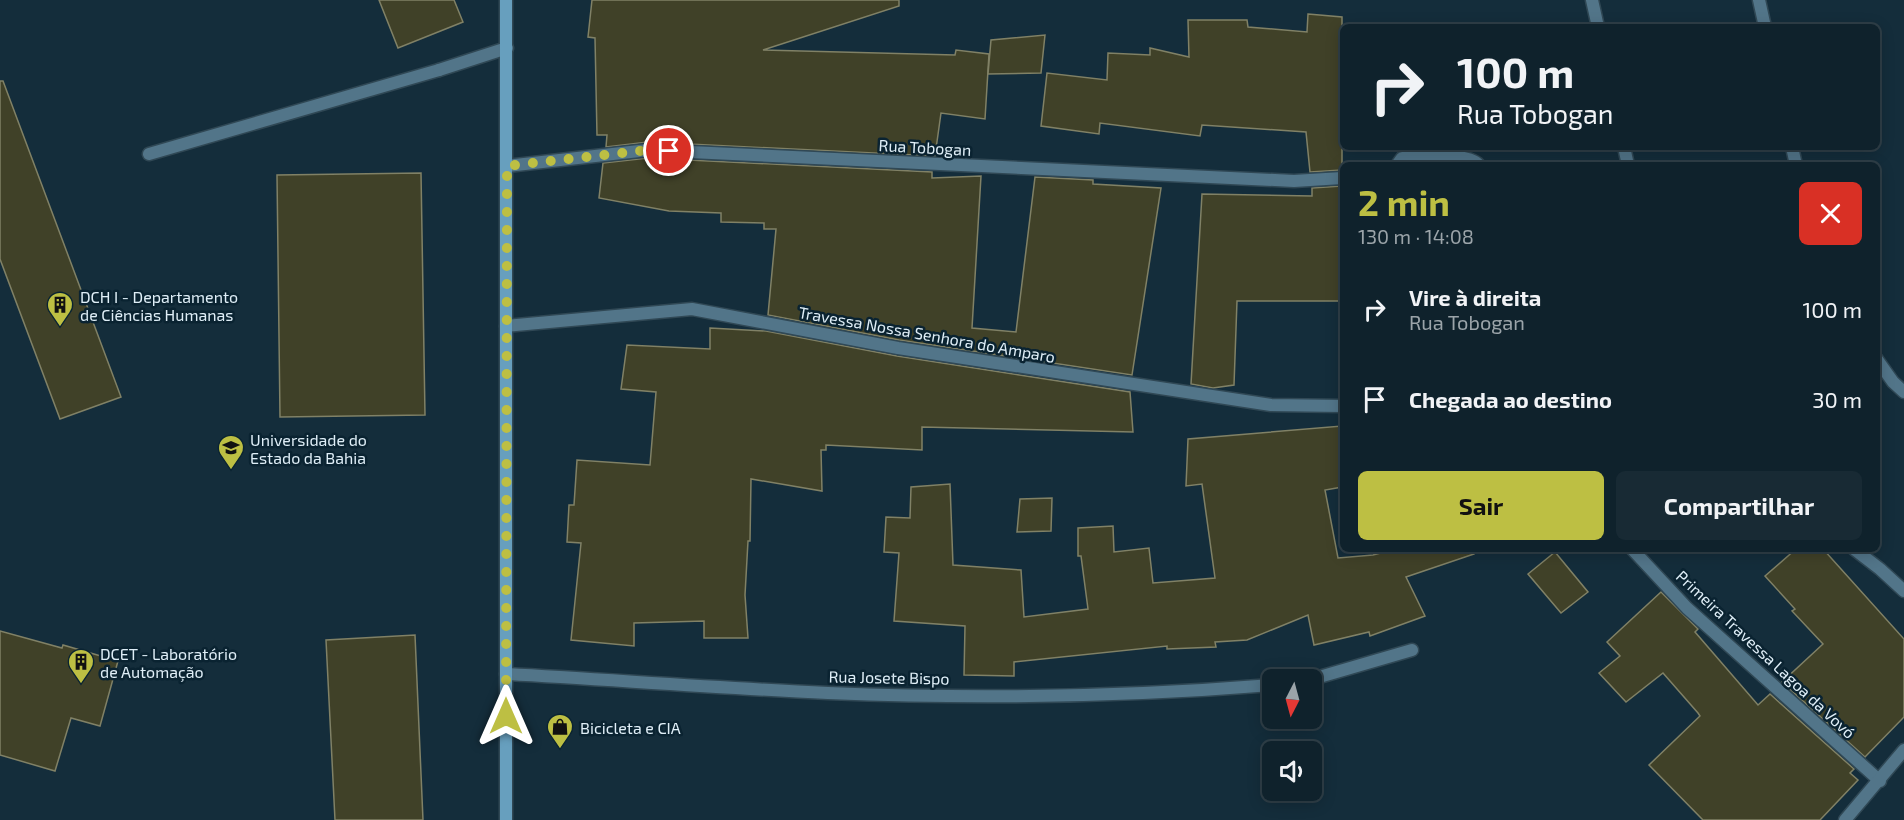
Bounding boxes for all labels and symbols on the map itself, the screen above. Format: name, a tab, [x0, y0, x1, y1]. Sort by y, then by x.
pin	[643, 125, 694, 176]
street label: Rua Tobogan	[878, 135, 972, 159]
place label: DCH I - Departamento de Ciências Humanas	[80, 287, 238, 324]
building icon: DCH I - Departamento de Ciências Humanas	[45, 290, 75, 328]
street label: Travessa Nossa Senhora do Amparo	[797, 302, 1057, 366]
place label: Universidade do Estado da Bahia	[250, 430, 367, 467]
school or university icon: Universidade do Estado da Bahia	[216, 433, 246, 471]
street label: Primeira Travessa Lagoa da Vovó	[1673, 566, 1859, 742]
place label: DCET - Laboratório de Automação	[100, 644, 237, 682]
building icon: DCET - Laboratório de Automação	[66, 647, 96, 685]
street label: Rua Josete Bispo	[828, 666, 950, 688]
north arrow	[1262, 669, 1322, 729]
position arrow	[474, 684, 538, 748]
shop icon: Bicicleta e CIA	[545, 712, 575, 750]
place label: Bicicleta e CIA	[580, 718, 681, 737]

